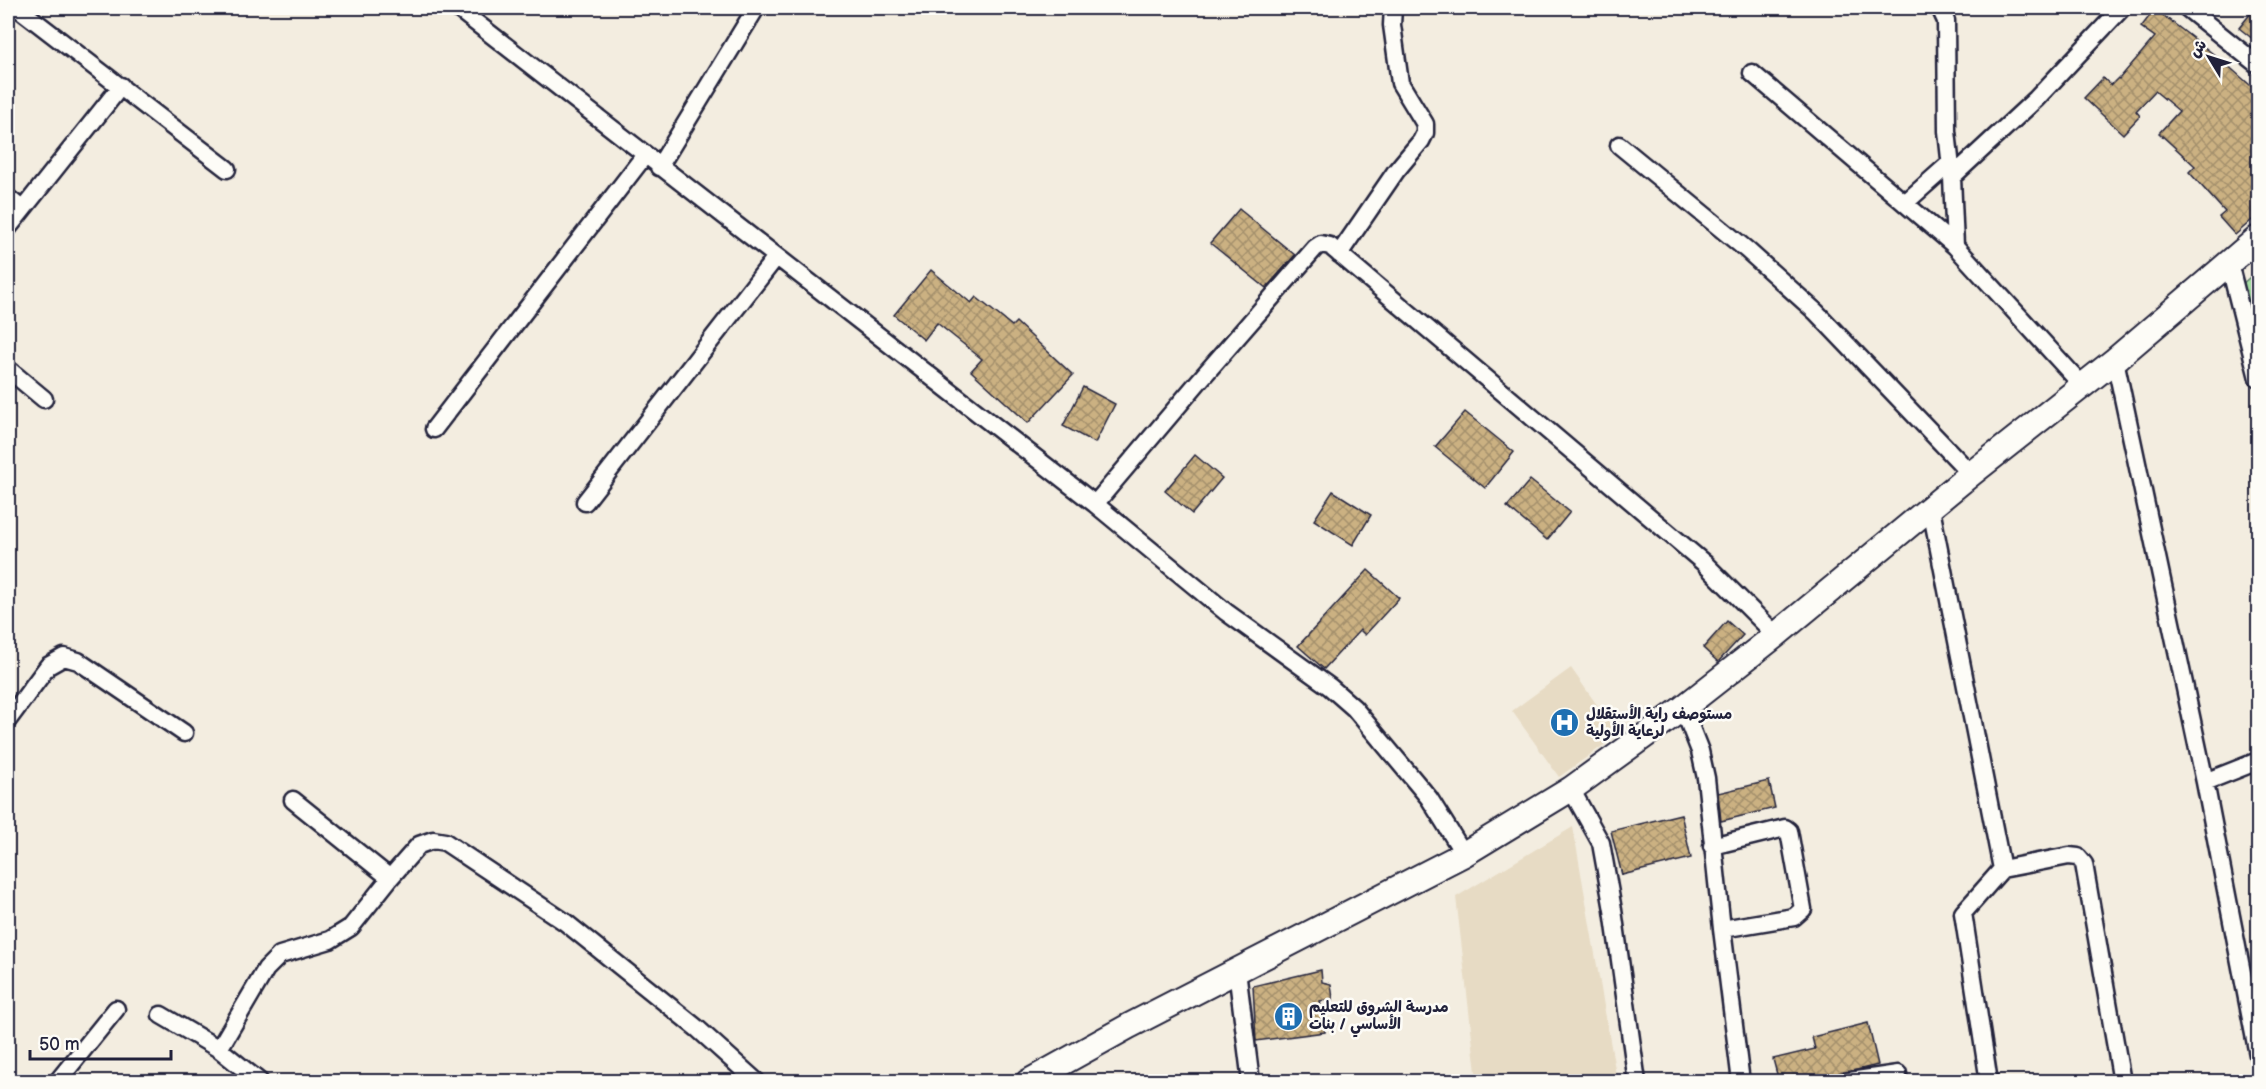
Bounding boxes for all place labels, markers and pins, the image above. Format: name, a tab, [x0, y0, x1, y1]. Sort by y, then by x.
place label: مستوصف راية الأستقلال لرعاية الأولية	[1586, 703, 1732, 741]
hospital icon: مستوصف راية الأستقلال لرعاية الأولية	[1549, 707, 1581, 739]
place label: مدرسة الشروق للتعليم الأساسي / بنات	[1309, 998, 1449, 1038]
building icon: مدرسة الشروق للتعليم الأساسي / بنات	[1272, 1000, 1304, 1032]

